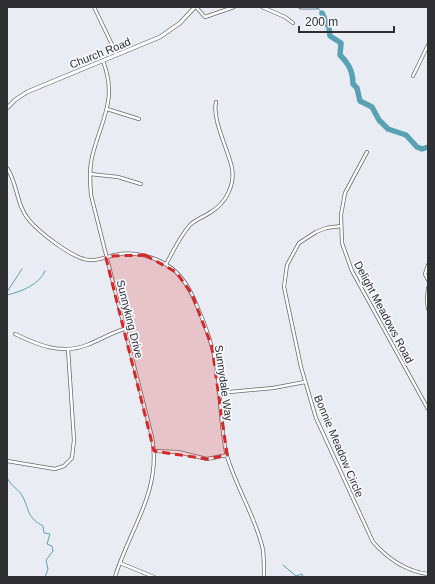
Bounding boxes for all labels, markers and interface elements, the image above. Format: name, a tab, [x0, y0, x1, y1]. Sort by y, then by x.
scale bar	[299, 8, 394, 34]
text: 200 m	[305, 15, 338, 29]
street label: Church Road	[68, 35, 132, 71]
street label: Delight Meadows Road	[352, 259, 416, 365]
street label: Sunnyking Drive	[114, 279, 146, 359]
street label: Sunnydale Way	[213, 344, 235, 422]
street label: Bonnie Meadow Circle	[312, 393, 366, 499]

